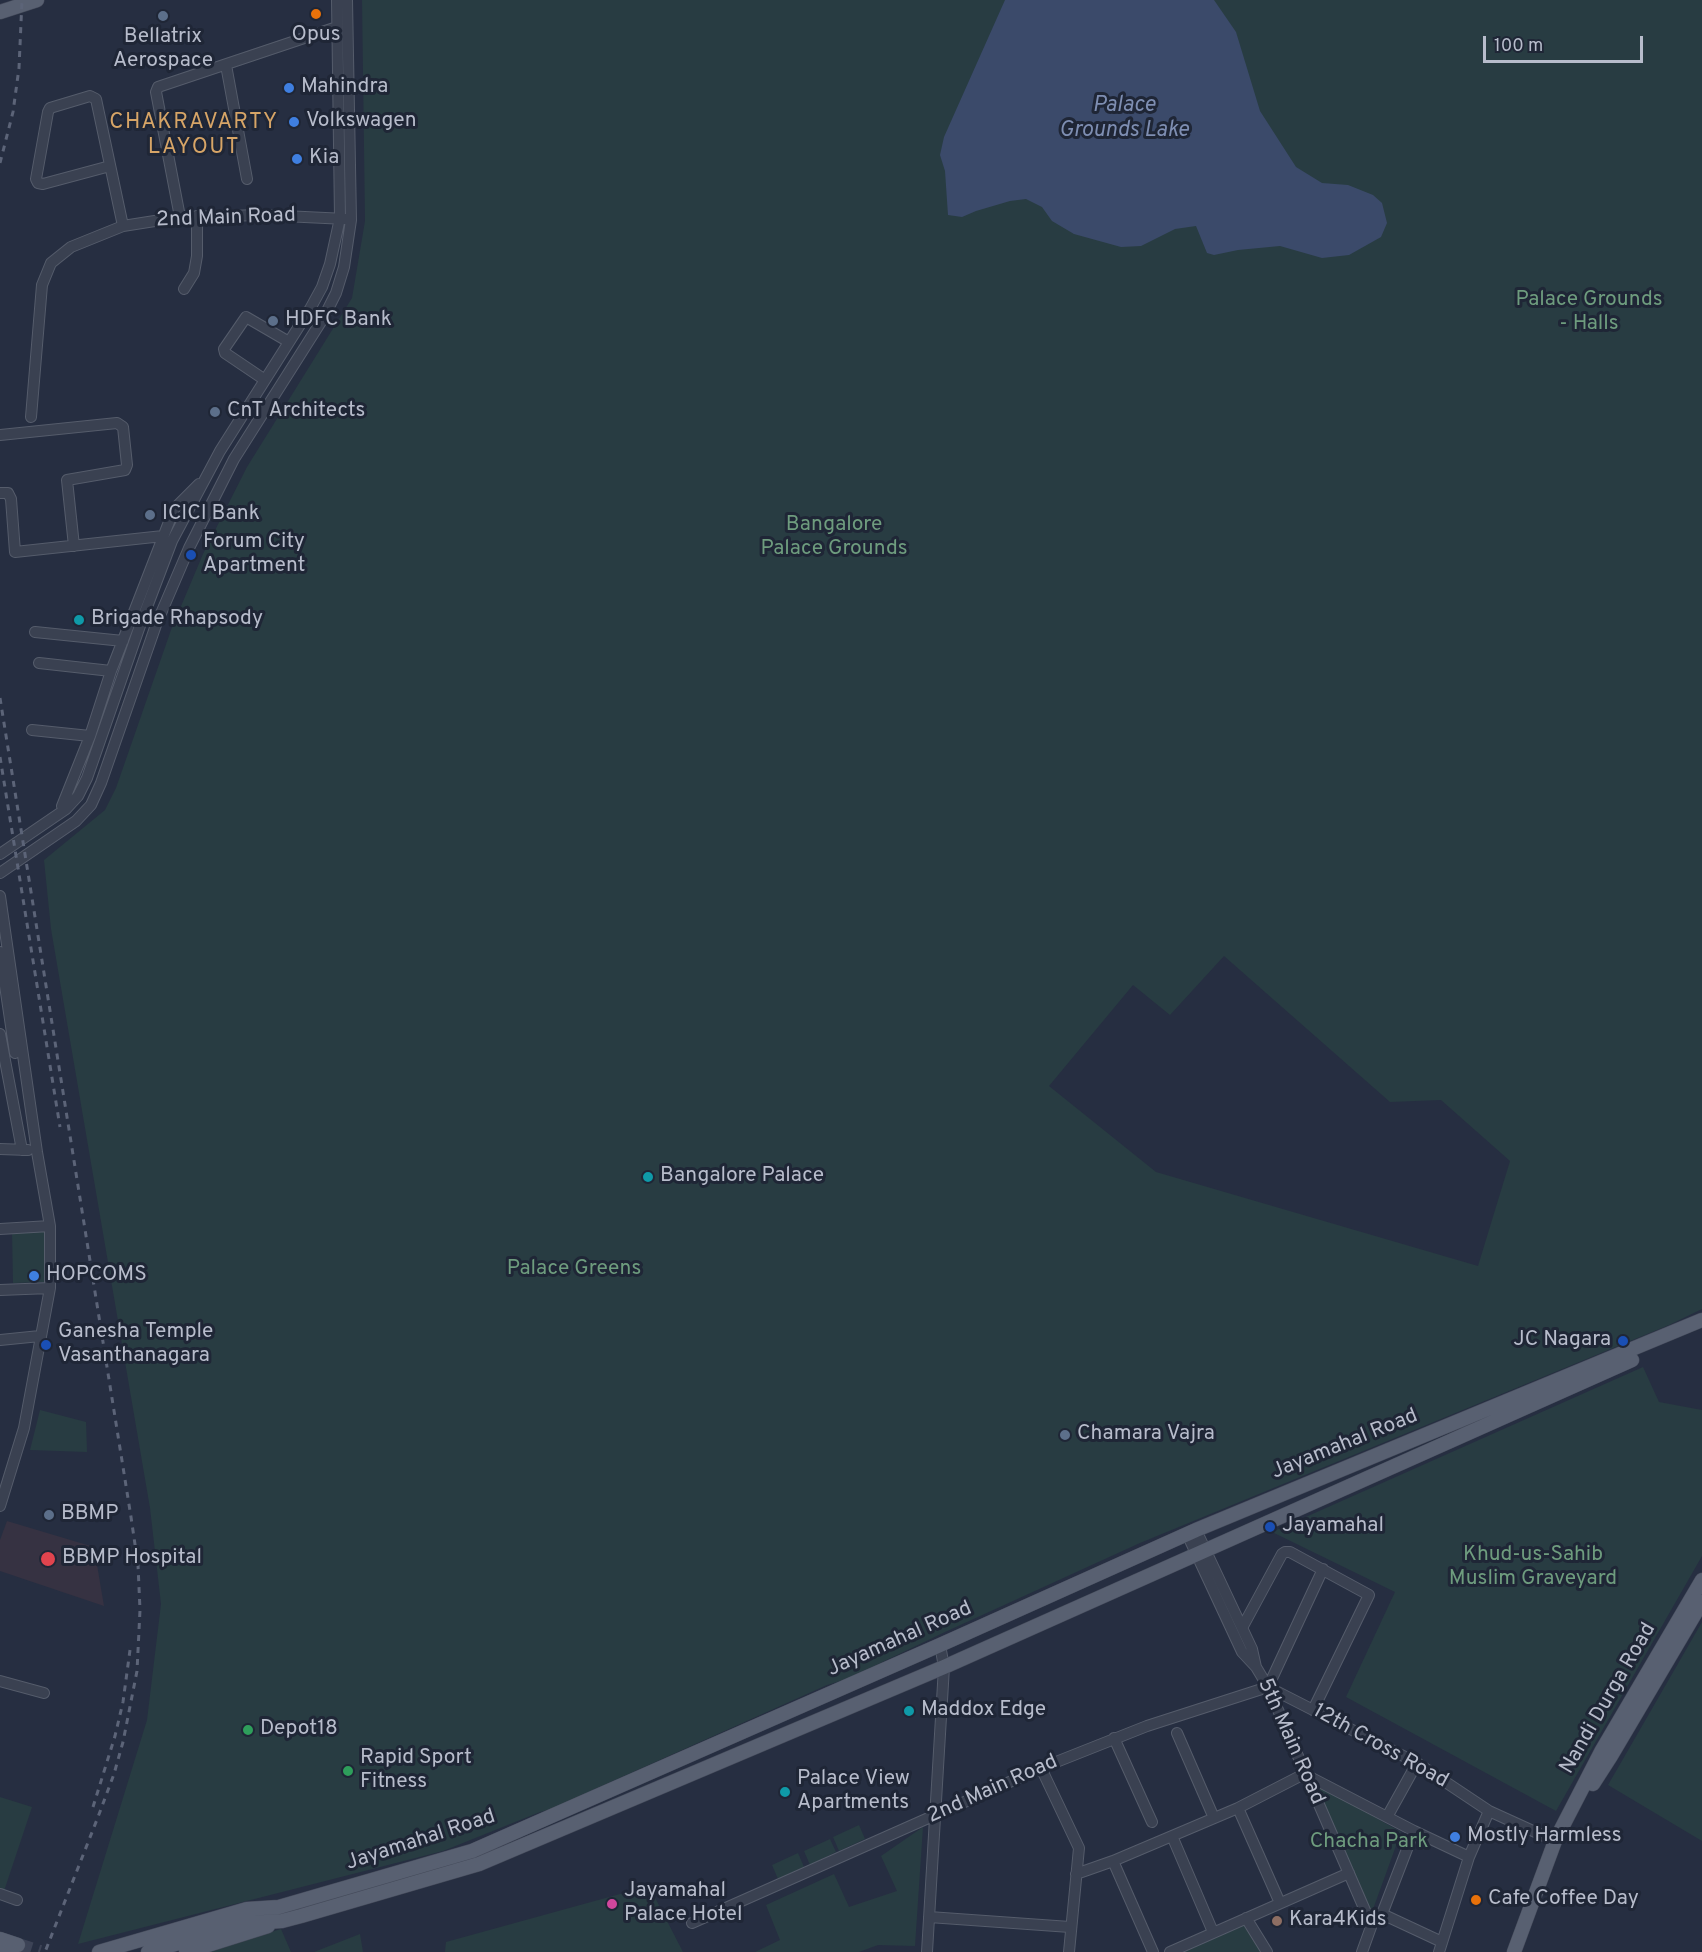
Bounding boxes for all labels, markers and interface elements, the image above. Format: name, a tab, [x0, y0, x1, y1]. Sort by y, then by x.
marker: Opus	[309, 7, 323, 21]
marker: Bellatrix Aerospace	[156, 9, 170, 23]
place label: Opus	[292, 23, 340, 49]
scale bar	[1486, 24, 1646, 62]
place label: Bellatrix Aerospace	[113, 25, 213, 75]
text: 100 m	[1494, 35, 1543, 58]
place label: Mahindra	[301, 75, 388, 101]
marker: Mahindra	[282, 81, 296, 95]
water label: Palace Grounds Lake	[1059, 94, 1189, 146]
place label: Volkswagen	[306, 109, 417, 135]
district label: CHAKRAVARTY LAYOUT	[109, 111, 279, 162]
marker: Volkswagen	[287, 115, 301, 129]
place label: Kia	[309, 146, 339, 172]
marker: Kia	[290, 152, 304, 166]
street label: 2nd Main Road	[156, 204, 296, 234]
park label: Palace Grounds - Halls	[1515, 288, 1663, 338]
place label: HDFC Bank	[285, 308, 392, 334]
marker: HDFC Bank	[266, 314, 280, 328]
place label: CnT Architects	[227, 399, 365, 425]
marker: CnT Architects	[208, 405, 222, 419]
place label: ICICI Bank	[162, 502, 260, 528]
marker: ICICI Bank	[143, 508, 157, 522]
park label: Bangalore Palace Grounds	[760, 513, 908, 563]
place label: Forum City Apartment	[203, 530, 305, 580]
marker: Forum City Apartment	[184, 548, 198, 562]
place label: Brigade Rhapsody	[91, 607, 263, 633]
marker: Brigade Rhapsody	[72, 613, 86, 627]
place label: Bangalore Palace	[660, 1164, 824, 1190]
marker: Bangalore Palace	[641, 1170, 655, 1184]
park label: Palace Greens	[507, 1257, 641, 1283]
place label: HOPCOMS	[46, 1263, 147, 1289]
marker: HOPCOMS	[27, 1269, 41, 1283]
place label: Ganesha Temple Vasanthanagara	[58, 1320, 213, 1370]
place label: JC Nagara	[1513, 1328, 1611, 1354]
marker: JC Nagara	[1616, 1334, 1630, 1348]
marker: Ganesha Temple Vasanthanagara	[39, 1338, 53, 1352]
street label: Jayamahal Road	[1268, 1404, 1422, 1486]
place label: Chamara Vajra	[1077, 1422, 1215, 1448]
marker: Chamara Vajra	[1058, 1428, 1072, 1442]
place label: BBMP	[61, 1502, 118, 1528]
marker: BBMP	[42, 1508, 56, 1522]
place label: Jayamahal	[1282, 1514, 1384, 1540]
marker: Jayamahal	[1263, 1520, 1277, 1534]
park label: Khud-us-Sahib Muslim Graveyard	[1449, 1543, 1617, 1593]
place label: BBMP Hospital	[62, 1546, 202, 1572]
marker: BBMP Hospital	[39, 1550, 57, 1568]
street label: Jayamahal Road	[824, 1597, 976, 1683]
street label: Nandi Durga Road	[1556, 1619, 1662, 1779]
street label: 5th Main Road	[1251, 1675, 1329, 1809]
place label: Maddox Edge	[921, 1698, 1046, 1724]
street label: 12th Cross Road	[1308, 1699, 1452, 1795]
marker: Maddox Edge	[902, 1704, 916, 1718]
place label: Depot18	[260, 1717, 338, 1743]
marker: Depot18	[241, 1723, 255, 1737]
place label: Rapid Sport Fitness	[360, 1746, 472, 1796]
street label: 2nd Main Road	[924, 1750, 1062, 1830]
marker: Rapid Sport Fitness	[341, 1764, 355, 1778]
place label: Palace View Apartments	[797, 1767, 910, 1817]
marker: Palace View Apartments	[778, 1785, 792, 1799]
street label: Jayamahal Road	[343, 1805, 499, 1877]
place label: Mostly Harmless	[1467, 1824, 1622, 1850]
park label: Chacha Park	[1310, 1830, 1428, 1856]
marker: Mostly Harmless	[1448, 1830, 1462, 1844]
place label: Jayamahal Palace Hotel	[624, 1879, 742, 1929]
place label: Cafe Coffee Day	[1488, 1887, 1639, 1913]
marker: Cafe Coffee Day	[1469, 1893, 1483, 1907]
marker: Jayamahal Palace Hotel	[605, 1897, 619, 1911]
place label: Kara4Kids	[1289, 1908, 1387, 1934]
marker: Kara4Kids	[1270, 1914, 1284, 1928]

